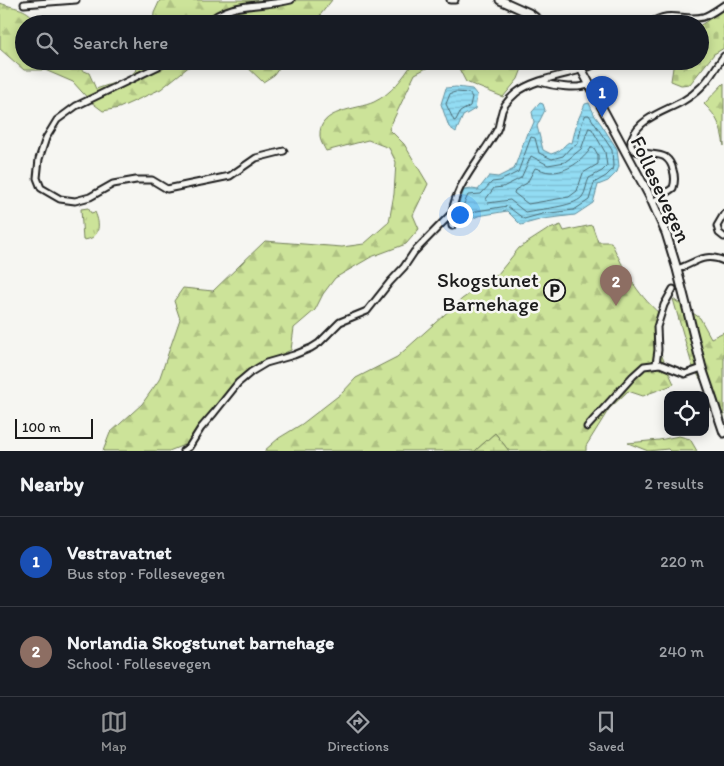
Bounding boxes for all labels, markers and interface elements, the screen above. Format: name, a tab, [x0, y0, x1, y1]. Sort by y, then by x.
search box	[15, 15, 709, 70]
icon: search	[33, 29, 61, 57]
text: Search here	[73, 31, 168, 54]
pin: 1	[586, 76, 618, 117]
street label: Follesevegen	[625, 132, 697, 246]
your location	[447, 202, 473, 228]
pin: 2	[600, 265, 632, 306]
place label: Skogstunet Barnehage	[437, 267, 539, 316]
parking icon: Skogstunet Barnehage	[543, 279, 567, 303]
map controls	[664, 391, 709, 436]
button: locate	[664, 391, 709, 436]
scale bar	[15, 416, 92, 439]
text: 100 m	[22, 419, 61, 436]
text: Nearby	[20, 471, 84, 496]
text: 2 results	[644, 474, 704, 493]
text: Vestravatnet	[67, 541, 172, 564]
text: 1	[32, 552, 40, 571]
text: 220 m	[660, 552, 704, 571]
text: Bus stop · Follesevegen	[67, 564, 225, 583]
text: Norlandia Skogstunet barnehage	[67, 631, 334, 654]
text: 2	[32, 642, 40, 661]
text: 240 m	[659, 642, 704, 661]
text: School · Follesevegen	[67, 654, 211, 673]
tab: Map	[100, 708, 128, 755]
tab: Directions	[327, 708, 389, 755]
tab: Saved	[588, 708, 624, 755]

